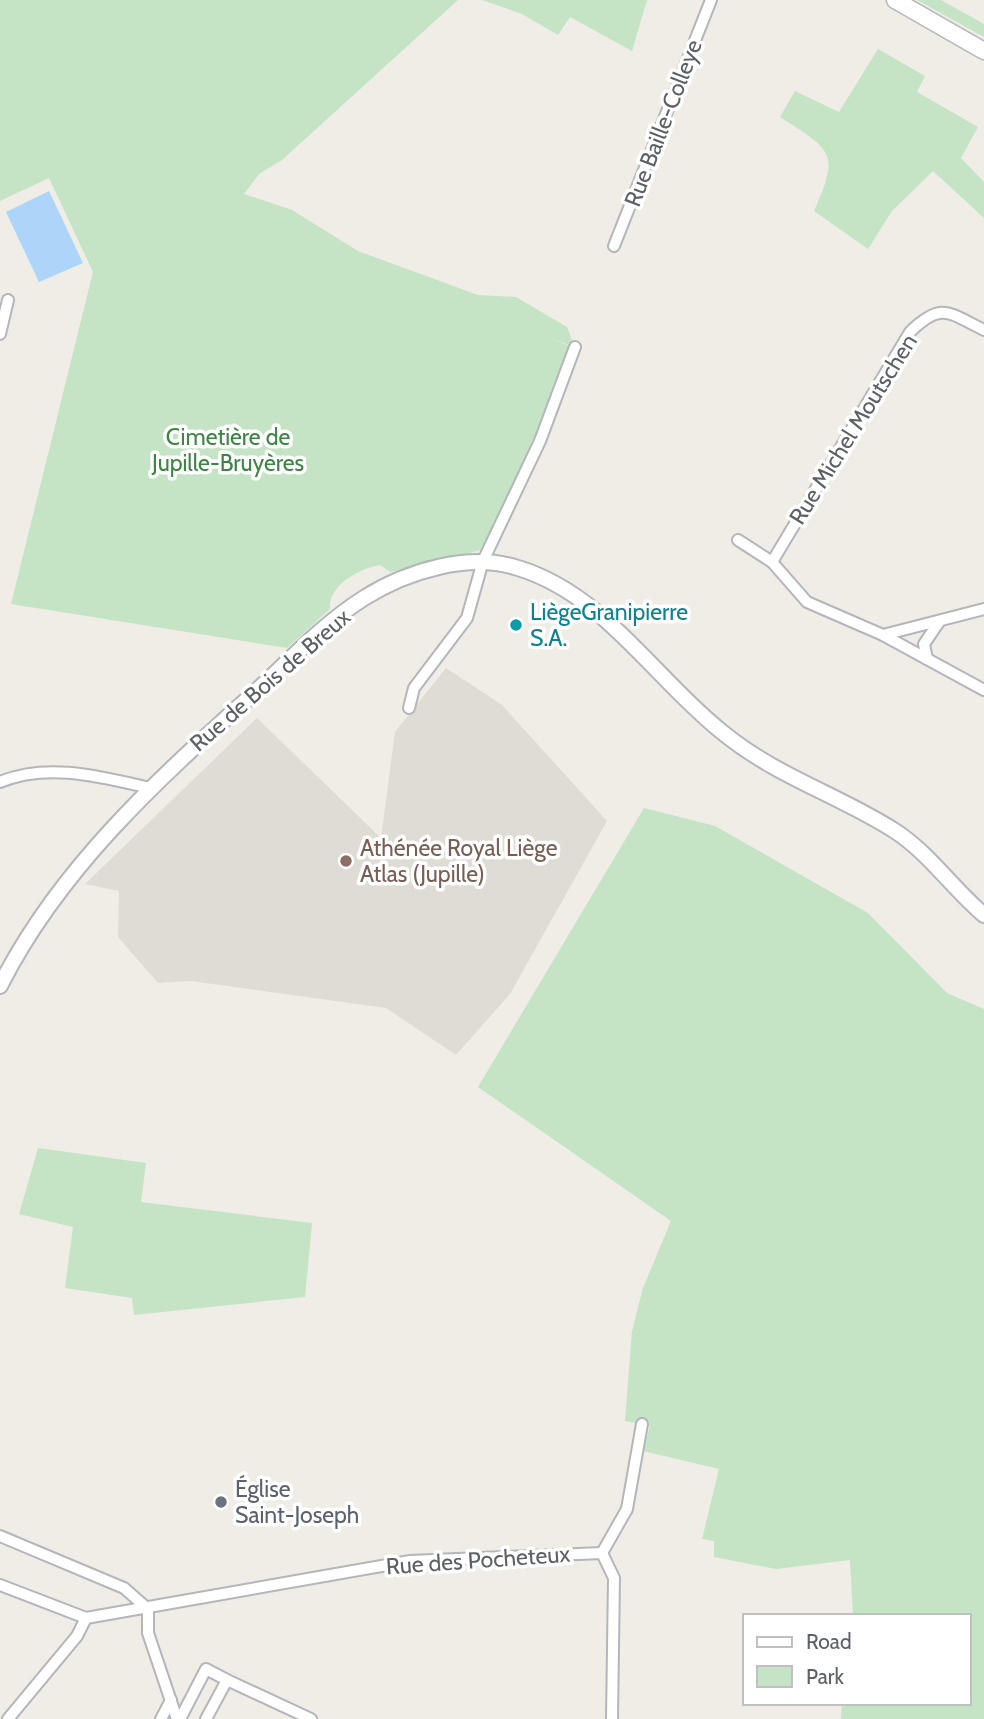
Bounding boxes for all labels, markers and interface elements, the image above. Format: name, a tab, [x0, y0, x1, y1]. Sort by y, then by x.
street label: Rue Baille-Colleye	[618, 35, 708, 210]
street label: Rue Michel Moutschen	[783, 329, 923, 529]
park label: Cimetière de Jupille-Bruyères	[151, 423, 304, 477]
place label: LiègeGranipierre S.A.	[530, 598, 688, 652]
street label: Rue de Bois de Breux	[184, 603, 356, 757]
marker: LiègeGranipierre S.A.	[508, 617, 524, 633]
place label: Athénée Royal Liège Atlas (Jupille)	[360, 834, 558, 888]
marker: Athénée Royal Liège Atlas (Jupille)	[338, 853, 354, 869]
place label: Église Saint-Joseph	[235, 1474, 359, 1529]
marker: Église Saint-Joseph	[213, 1494, 229, 1510]
street label: Rue des Pocheteux	[385, 1540, 571, 1580]
legend	[743, 1614, 970, 1705]
text: Road	[806, 1629, 852, 1654]
text: Park	[806, 1664, 844, 1689]

